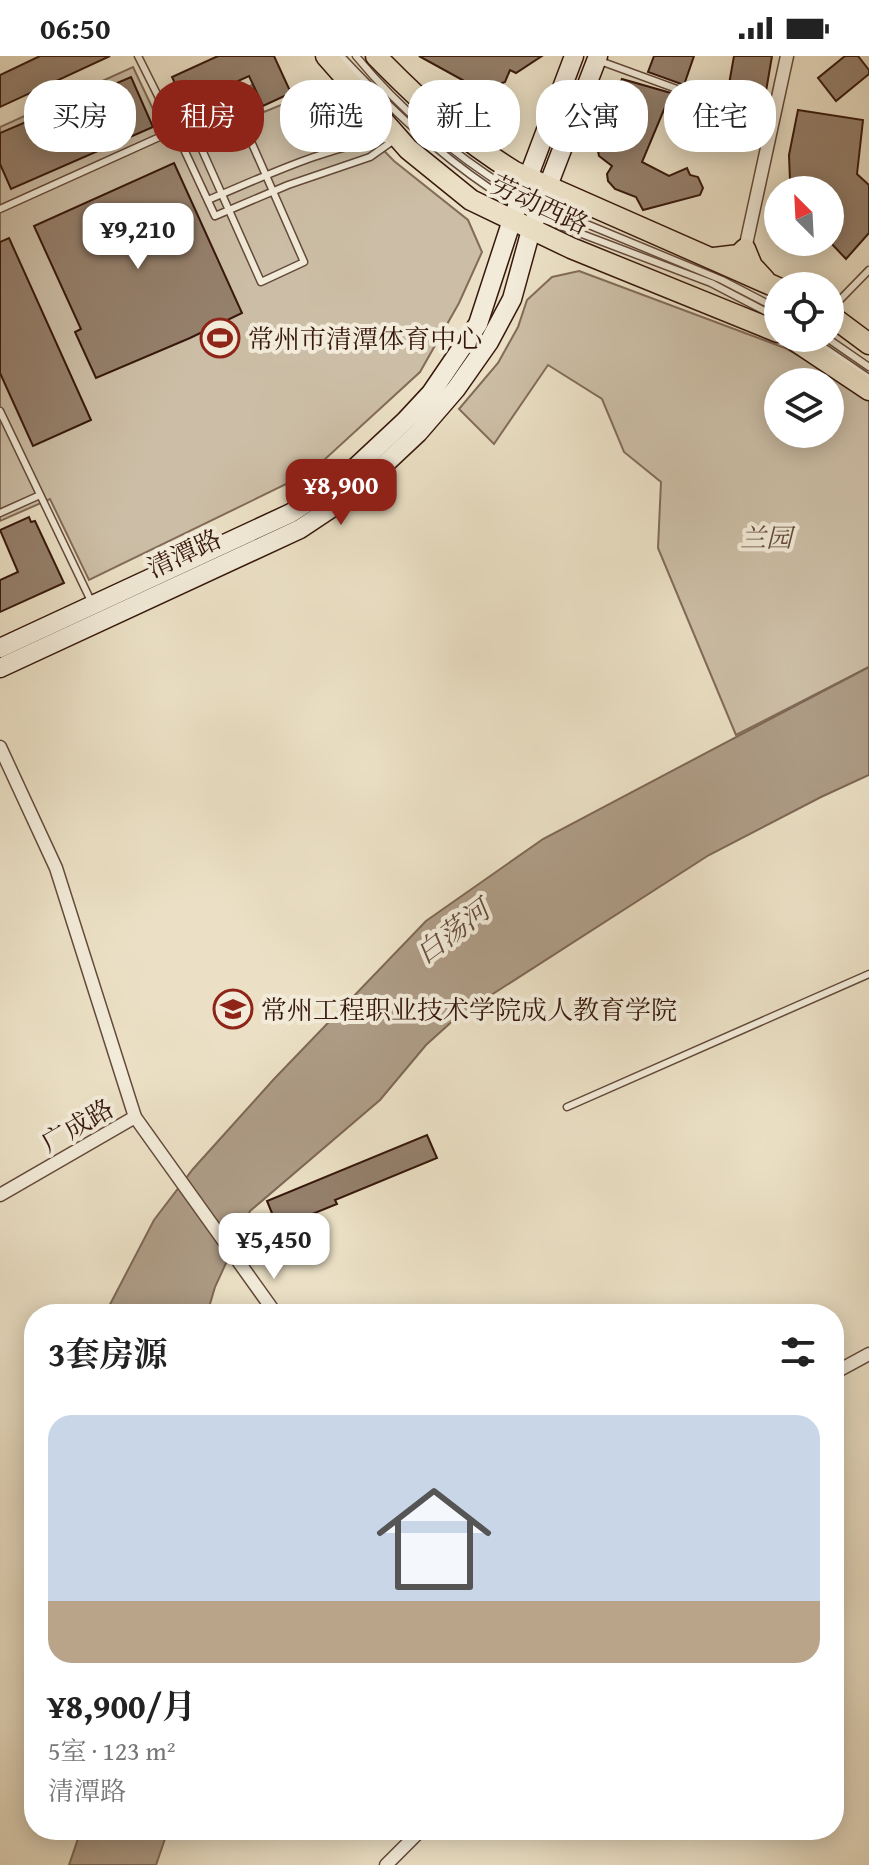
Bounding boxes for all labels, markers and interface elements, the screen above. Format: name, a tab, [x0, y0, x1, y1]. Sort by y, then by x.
text: 06:50	[40, 6, 111, 50]
chip: 买房	[24, 80, 136, 152]
chip: 租房	[152, 80, 264, 152]
chip: 筛选	[280, 80, 392, 152]
chip: 新上	[408, 80, 520, 152]
chip: 公寓	[536, 80, 648, 152]
chip: 住宅	[664, 80, 776, 152]
street label: 劳动西路	[485, 164, 595, 244]
north arrow	[764, 176, 844, 256]
map controls	[764, 176, 844, 448]
pin: ¥9,210	[73, 203, 203, 271]
text: ¥9,210	[101, 209, 175, 248]
button: locate	[764, 272, 844, 352]
sports icon: 常州市清潭体育中心	[199, 317, 241, 359]
place label: 常州市清潭体育中心	[248, 319, 482, 358]
button: layers	[764, 368, 844, 448]
pin: ¥8,900	[276, 459, 406, 527]
text: ¥8,900	[304, 465, 378, 504]
park label: 兰园	[740, 518, 796, 557]
street label: 清潭路	[140, 519, 228, 587]
water label: 白荡河	[406, 886, 502, 973]
school or university icon: 常州工程职业技术学院成人教育学院	[212, 988, 254, 1030]
place label: 常州工程职业技术学院成人教育学院	[261, 990, 677, 1029]
street label: 广成路	[33, 1089, 121, 1161]
pin: ¥5,450	[209, 1213, 339, 1281]
text: ¥5,450	[237, 1219, 311, 1258]
text: 3套房源	[48, 1329, 168, 1378]
icon: filters	[776, 1330, 820, 1374]
icon: home	[362, 1467, 506, 1611]
text: ¥8,900/月	[48, 1681, 196, 1730]
text: 5室 · 123 m²	[48, 1731, 176, 1770]
text: 清潭路	[48, 1771, 126, 1810]

